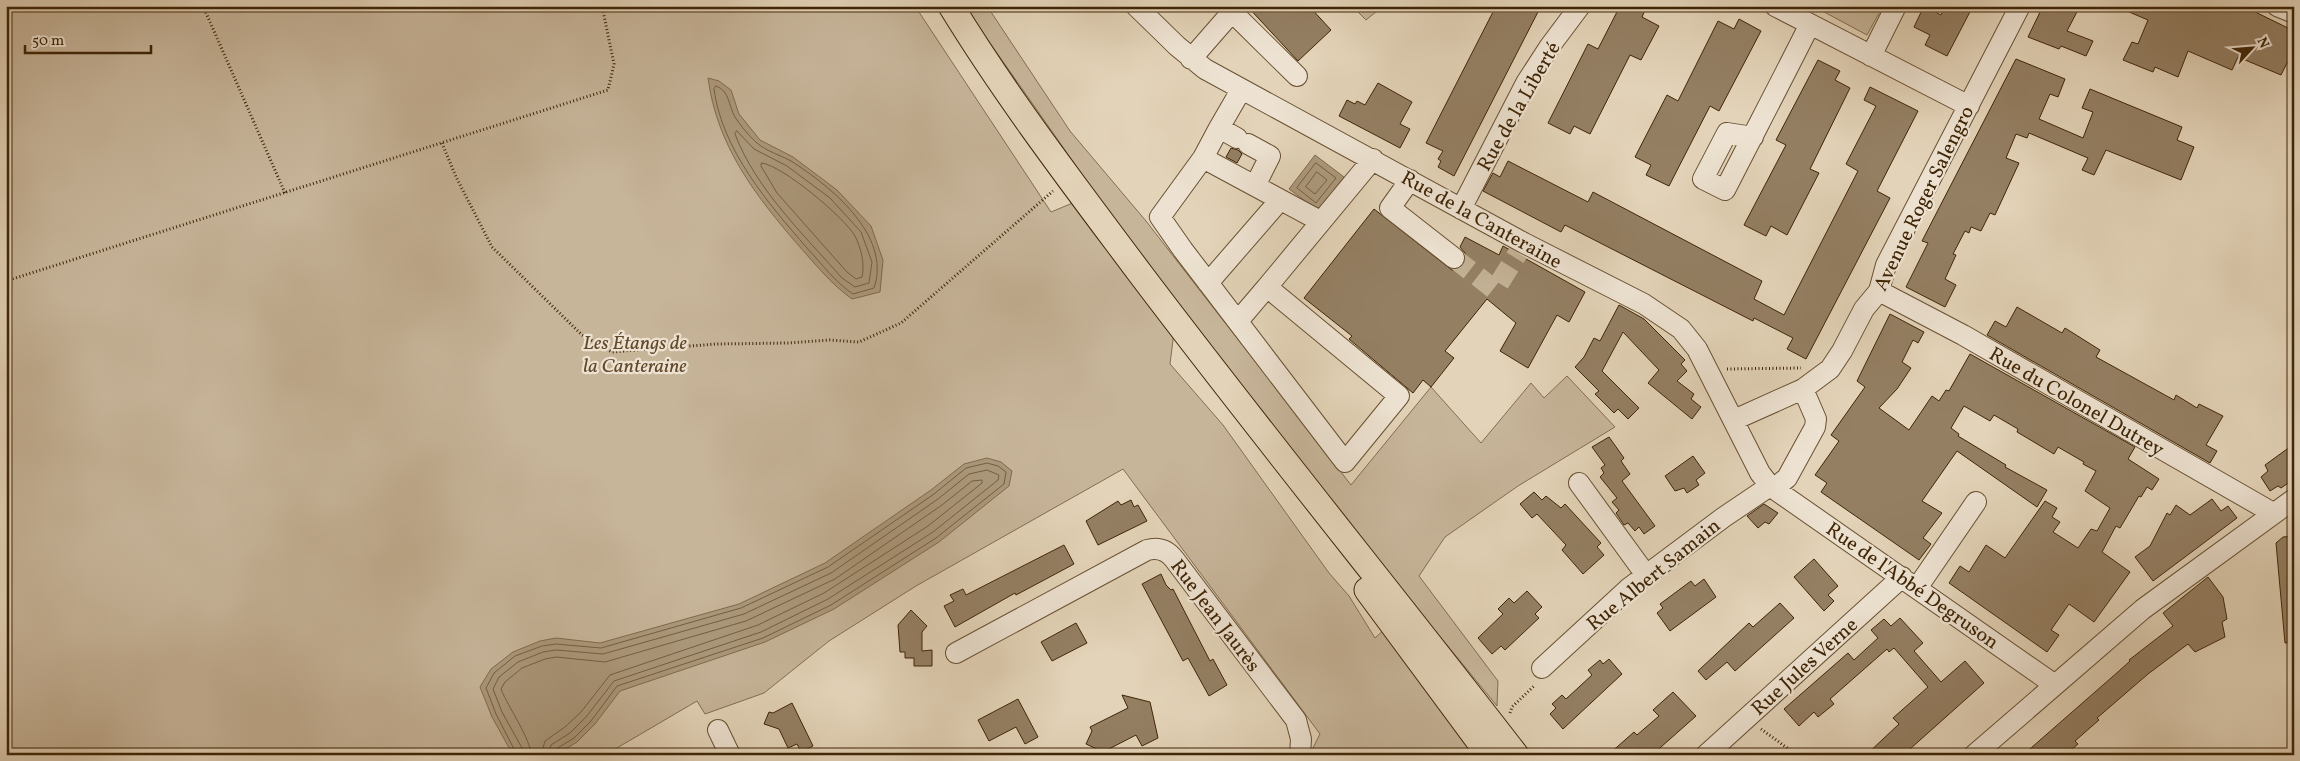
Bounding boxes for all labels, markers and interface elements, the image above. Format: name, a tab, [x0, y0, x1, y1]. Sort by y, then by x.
scale bar	[25, 22, 151, 54]
north arrow	[2228, 22, 2278, 72]
text: 50 m	[32, 31, 64, 52]
text: N	[2252, 34, 2273, 52]
street label: Rue de la Liberté	[1471, 37, 1568, 177]
street label: Avenue Roger Salengro	[1868, 101, 1982, 296]
street label: Rue de la Canteraine	[1395, 165, 1567, 277]
park label: Les Étangs de la Canteraine	[583, 330, 688, 381]
street label: Rue du Colonel Dutrey	[1983, 341, 2169, 464]
street label: Rue Albert Samain	[1581, 513, 1727, 638]
street label: Rue de l'Abbé Degruson	[1820, 516, 2004, 657]
street label: Rue Jean Jaurès	[1163, 554, 1266, 678]
street label: Rue Jules Verne	[1746, 612, 1865, 723]

